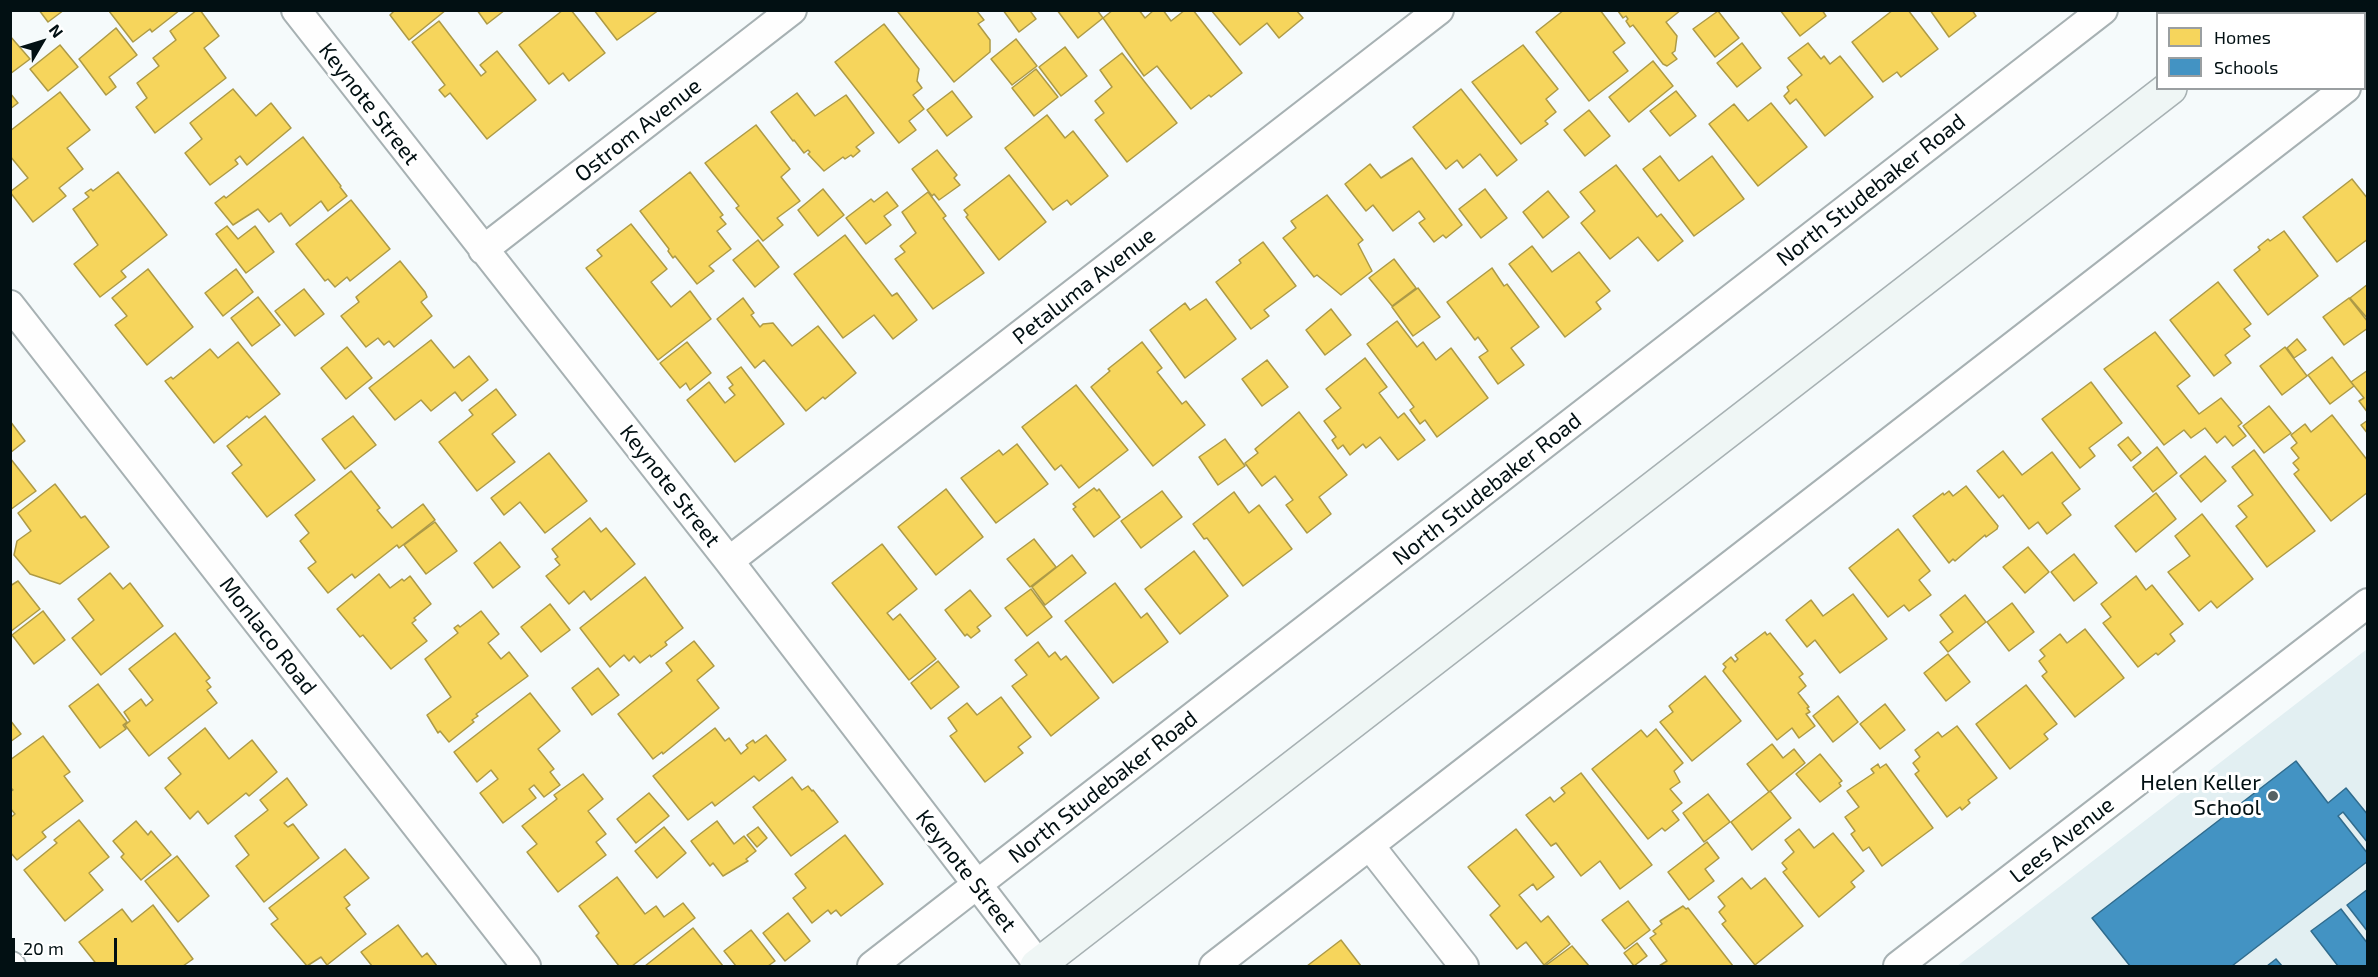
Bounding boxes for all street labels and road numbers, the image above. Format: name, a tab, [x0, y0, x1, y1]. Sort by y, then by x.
street label: Keynote Street	[313, 38, 425, 170]
street label: Ostrom Avenue	[570, 72, 706, 188]
street label: North Studebaker Road	[1771, 108, 1971, 272]
street label: Petaluma Avenue	[1007, 222, 1161, 350]
street label: North Studebaker Road	[1387, 407, 1587, 571]
street label: Keynote Street	[614, 420, 726, 552]
street label: Monlaco Road	[214, 572, 322, 700]
street label: North Studebaker Road	[1003, 705, 1203, 869]
street label: Lees Avenue	[2005, 791, 2119, 889]
street label: Keynote Street	[910, 805, 1022, 937]

